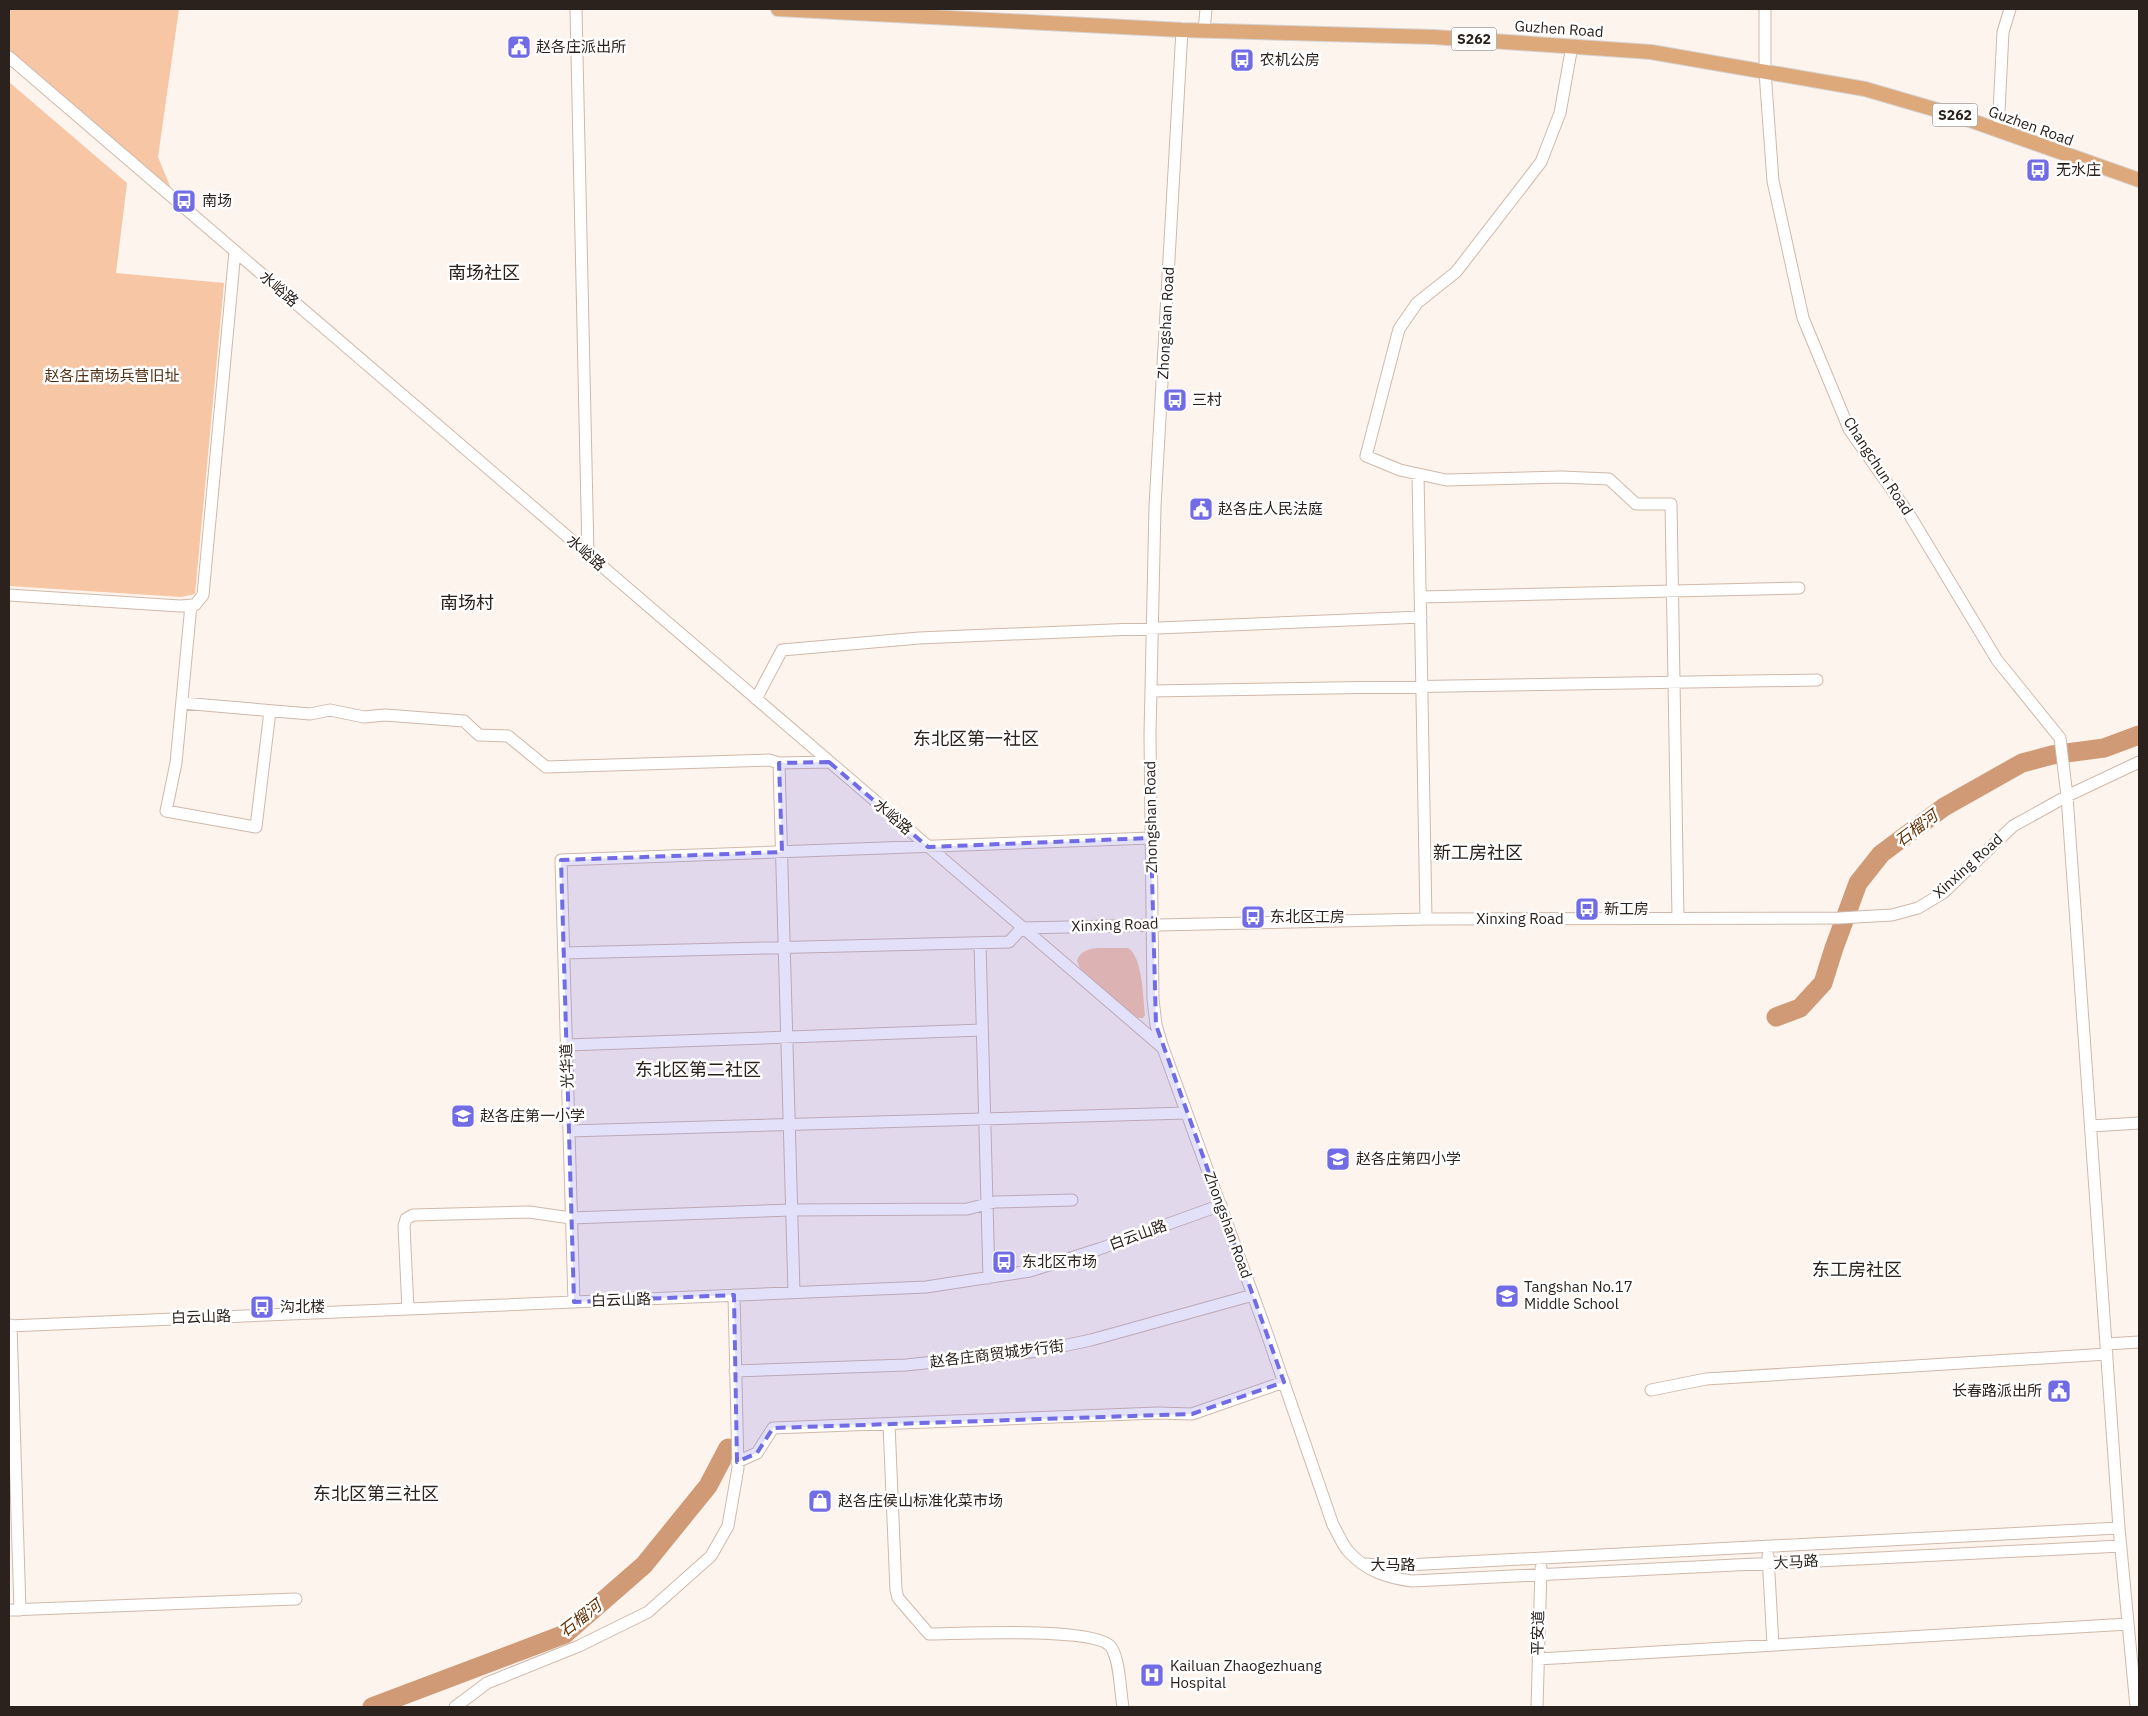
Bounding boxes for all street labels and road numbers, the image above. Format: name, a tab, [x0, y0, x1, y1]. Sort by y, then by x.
street label: Guzhen Road	[1514, 16, 1604, 41]
road number: S262	[1452, 28, 1496, 50]
street label: Guzhen Road	[1986, 101, 2076, 150]
road number: S262	[1932, 104, 1978, 126]
street label: Zhongshan Road	[1153, 266, 1178, 380]
street label: 水峪路	[256, 267, 303, 311]
street label: Changchun Road	[1840, 413, 1917, 518]
street label: 水峪路	[563, 531, 610, 575]
street label: Zhongshan Road	[1140, 761, 1161, 873]
street label: 水峪路	[870, 795, 917, 839]
street label: Xinxing Road	[1929, 829, 2006, 902]
street label: Xinxing Road	[1476, 909, 1564, 928]
street label: Xinxing Road	[1071, 913, 1159, 936]
street label: 光华道	[556, 1043, 577, 1089]
street label: Zhongshan Road	[1200, 1169, 1257, 1281]
street label: 白云山路	[1106, 1215, 1169, 1254]
street label: 白云山路	[591, 1289, 651, 1310]
street label: 白云山路	[171, 1306, 231, 1327]
street label: 赵各庄商贸城步行街	[929, 1336, 1065, 1371]
street label: 大马路	[1773, 1551, 1819, 1572]
street label: 大马路	[1370, 1555, 1416, 1574]
street label: 平安道	[1528, 1610, 1547, 1656]

